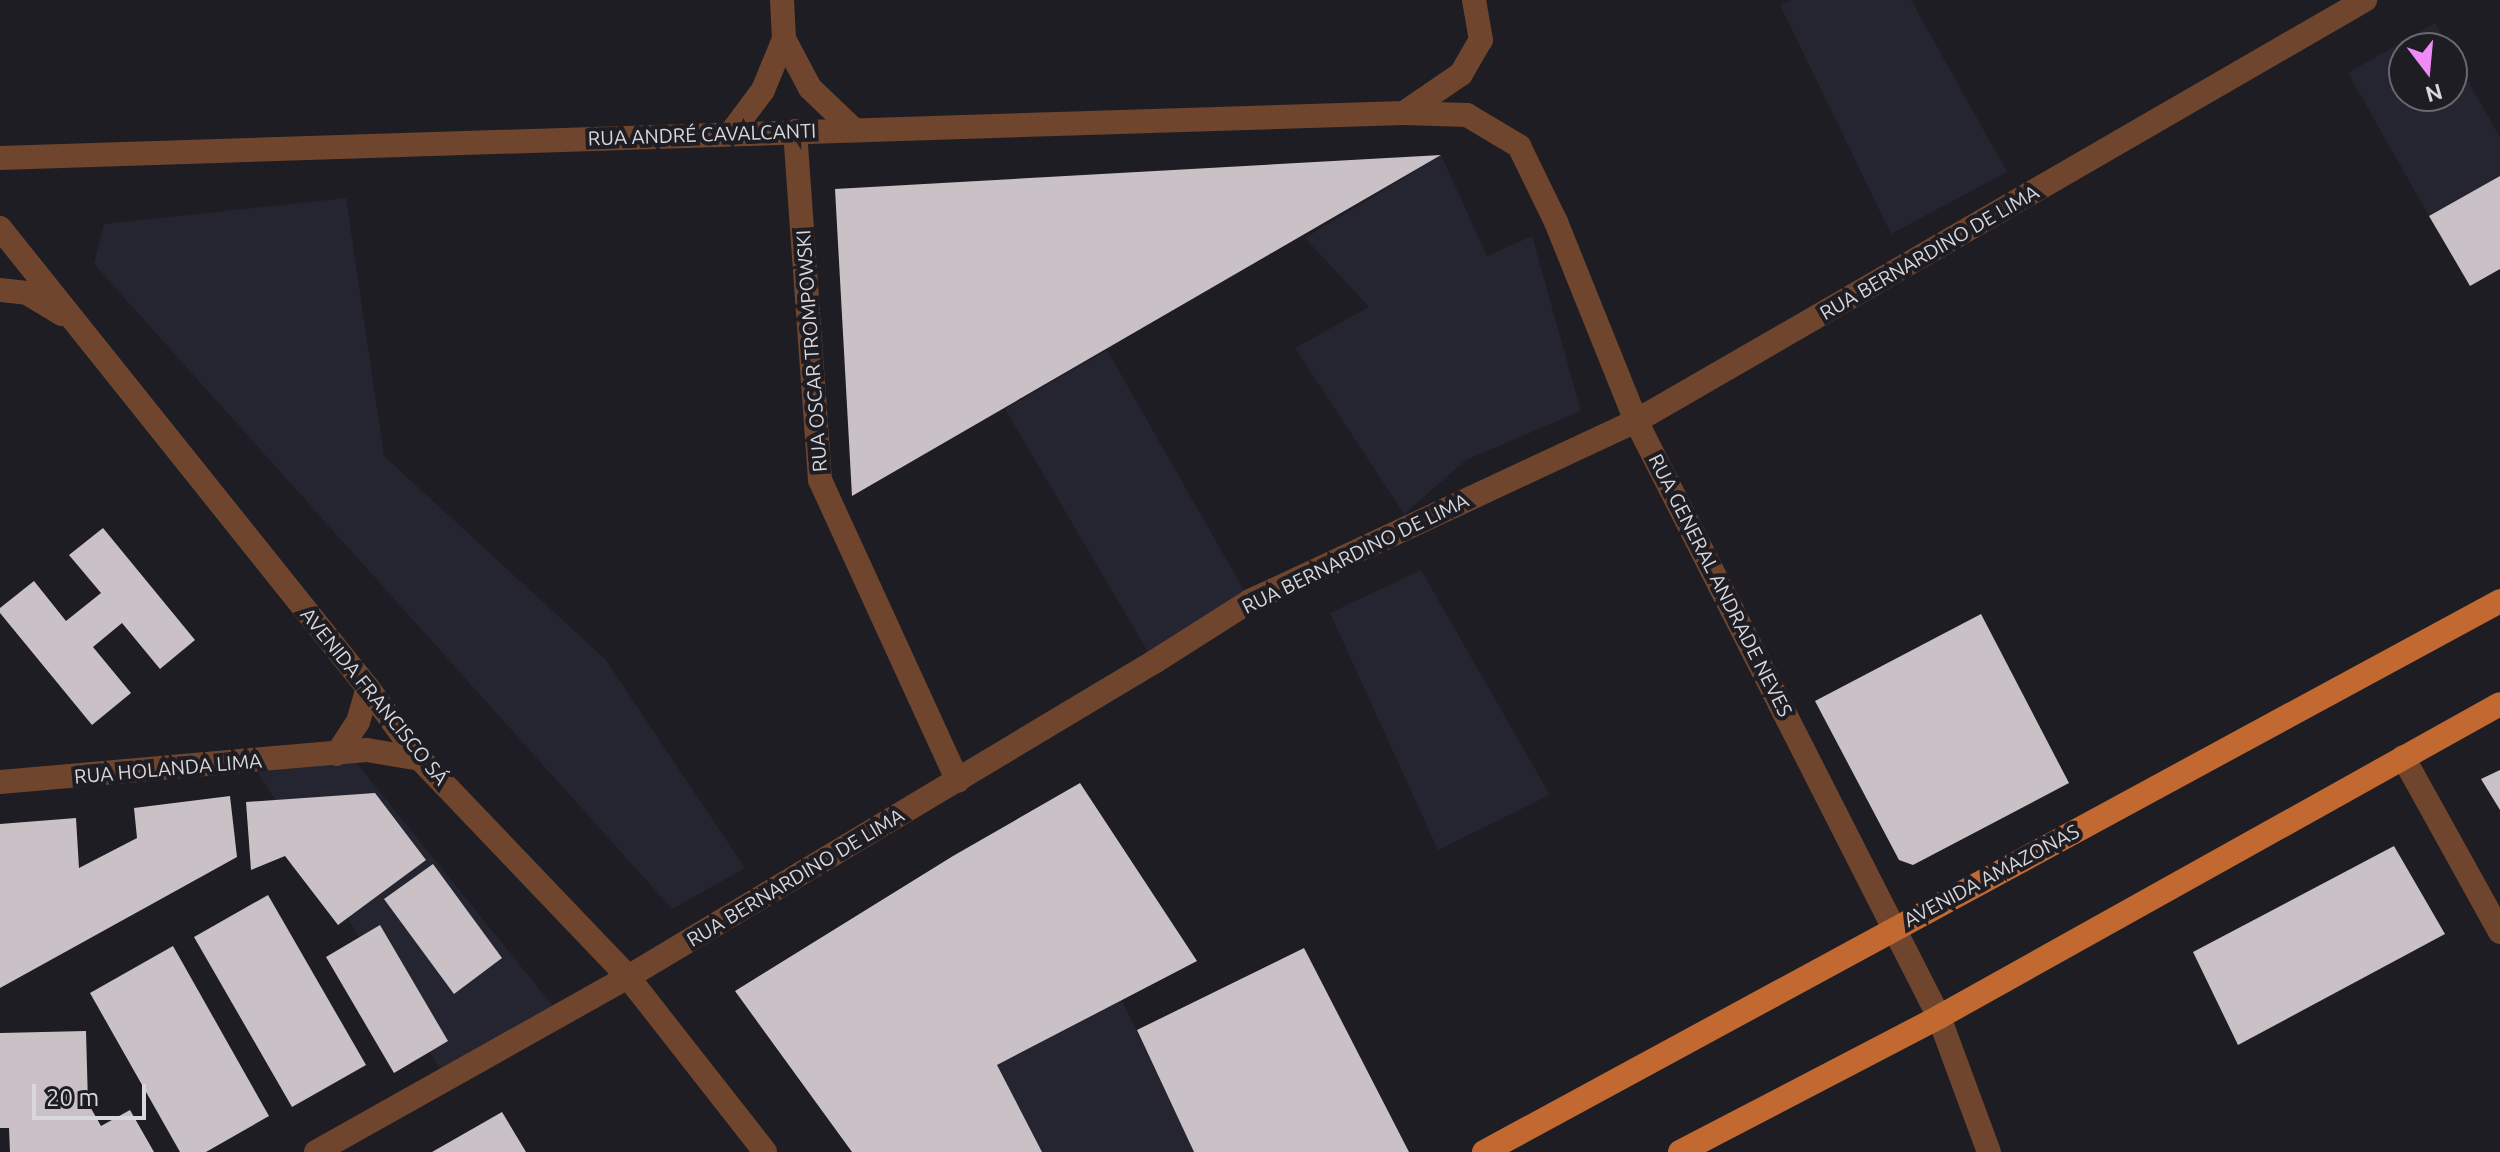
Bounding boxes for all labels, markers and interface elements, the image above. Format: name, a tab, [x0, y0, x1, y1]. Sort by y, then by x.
north arrow	[2388, 32, 2468, 112]
text: N	[2423, 79, 2446, 108]
street label: RUA ANDRÉ CAVALCANTI	[587, 118, 817, 150]
street label: RUA BERNARDINO DE LIMA	[1815, 179, 2043, 325]
street label: RUA OSCAR TROMPOWSKI	[791, 229, 831, 473]
street label: RUA GENERAL ANDRADE NEVES	[1644, 450, 1798, 720]
street label: RUA BERNARDINO DE LIMA	[1238, 488, 1472, 618]
street label: AVENIDA FRANCISCO SÁ	[296, 603, 454, 789]
street label: RUA HOLANDA LIMA	[73, 748, 263, 788]
street label: RUA BERNARDINO DE LIMA	[682, 803, 908, 951]
street label: AVENIDA AMAZONAS	[1899, 819, 2083, 931]
scale bar	[36, 1068, 150, 1118]
text: 20 m	[46, 1084, 99, 1111]

